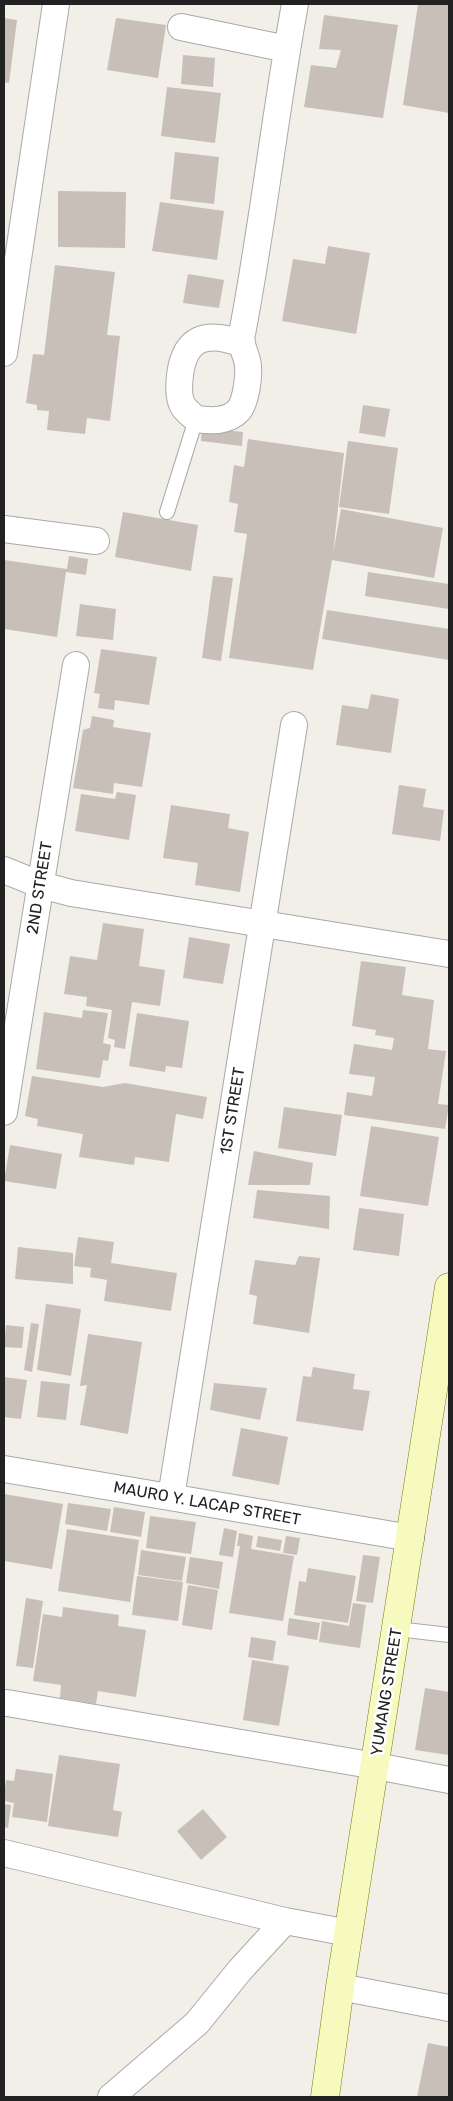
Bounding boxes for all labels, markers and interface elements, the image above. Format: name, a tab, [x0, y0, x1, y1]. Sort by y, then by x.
street label: 2ND STREET	[23, 840, 57, 936]
street label: 1ST STREET	[217, 1066, 249, 1156]
street label: MAURO Y. LACAP STREET	[112, 1478, 302, 1530]
street label: YUMANG STREET	[367, 1627, 407, 1757]

